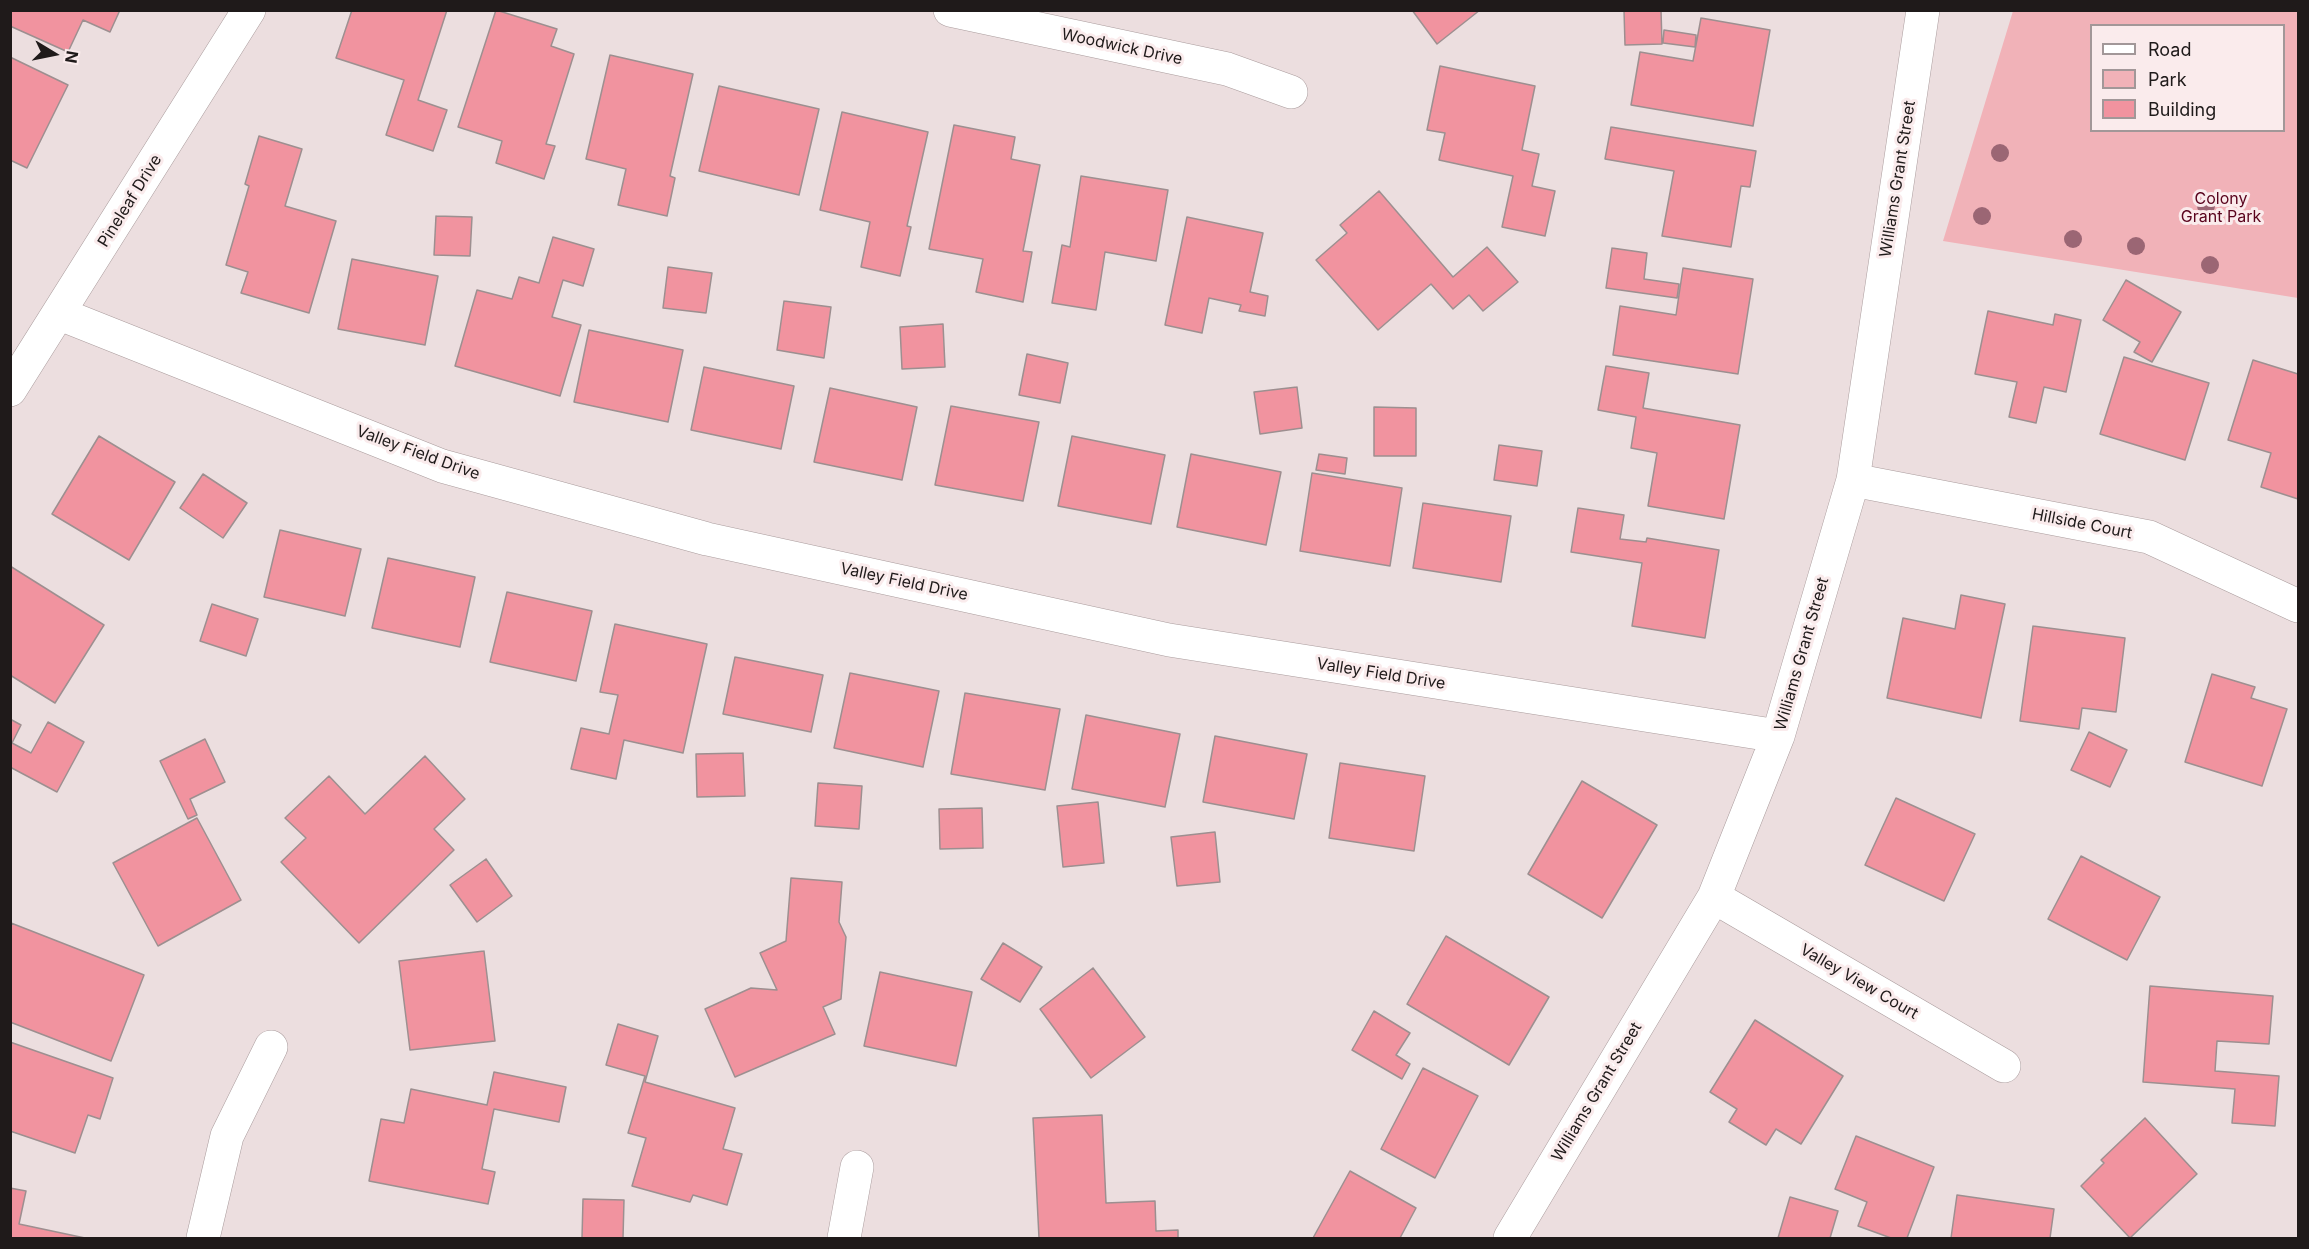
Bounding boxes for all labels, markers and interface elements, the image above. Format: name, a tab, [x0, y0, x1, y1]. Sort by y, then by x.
north arrow	[24, 24, 84, 84]
legend	[2090, 24, 2285, 132]
street label: Woodwick Drive	[1060, 25, 1184, 69]
text: Road	[2148, 39, 2191, 60]
text: N	[61, 49, 83, 65]
text: Park	[2148, 69, 2187, 90]
street label: Williams Grant Street	[1876, 99, 1920, 259]
text: Building	[2148, 99, 2216, 120]
street label: Pineleaf Drive	[94, 151, 166, 251]
park label: Colony Grant Park	[2181, 189, 2261, 227]
street label: Valley Field Drive	[354, 422, 482, 484]
street label: Hillside Court	[2030, 505, 2134, 543]
street label: Valley Field Drive	[838, 559, 970, 605]
street label: Williams Grant Street	[1771, 575, 1833, 733]
street label: Valley Field Drive	[1315, 654, 1447, 694]
street label: Valley View Court	[1796, 940, 1922, 1024]
street label: Williams Grant Street	[1548, 1019, 1646, 1165]

